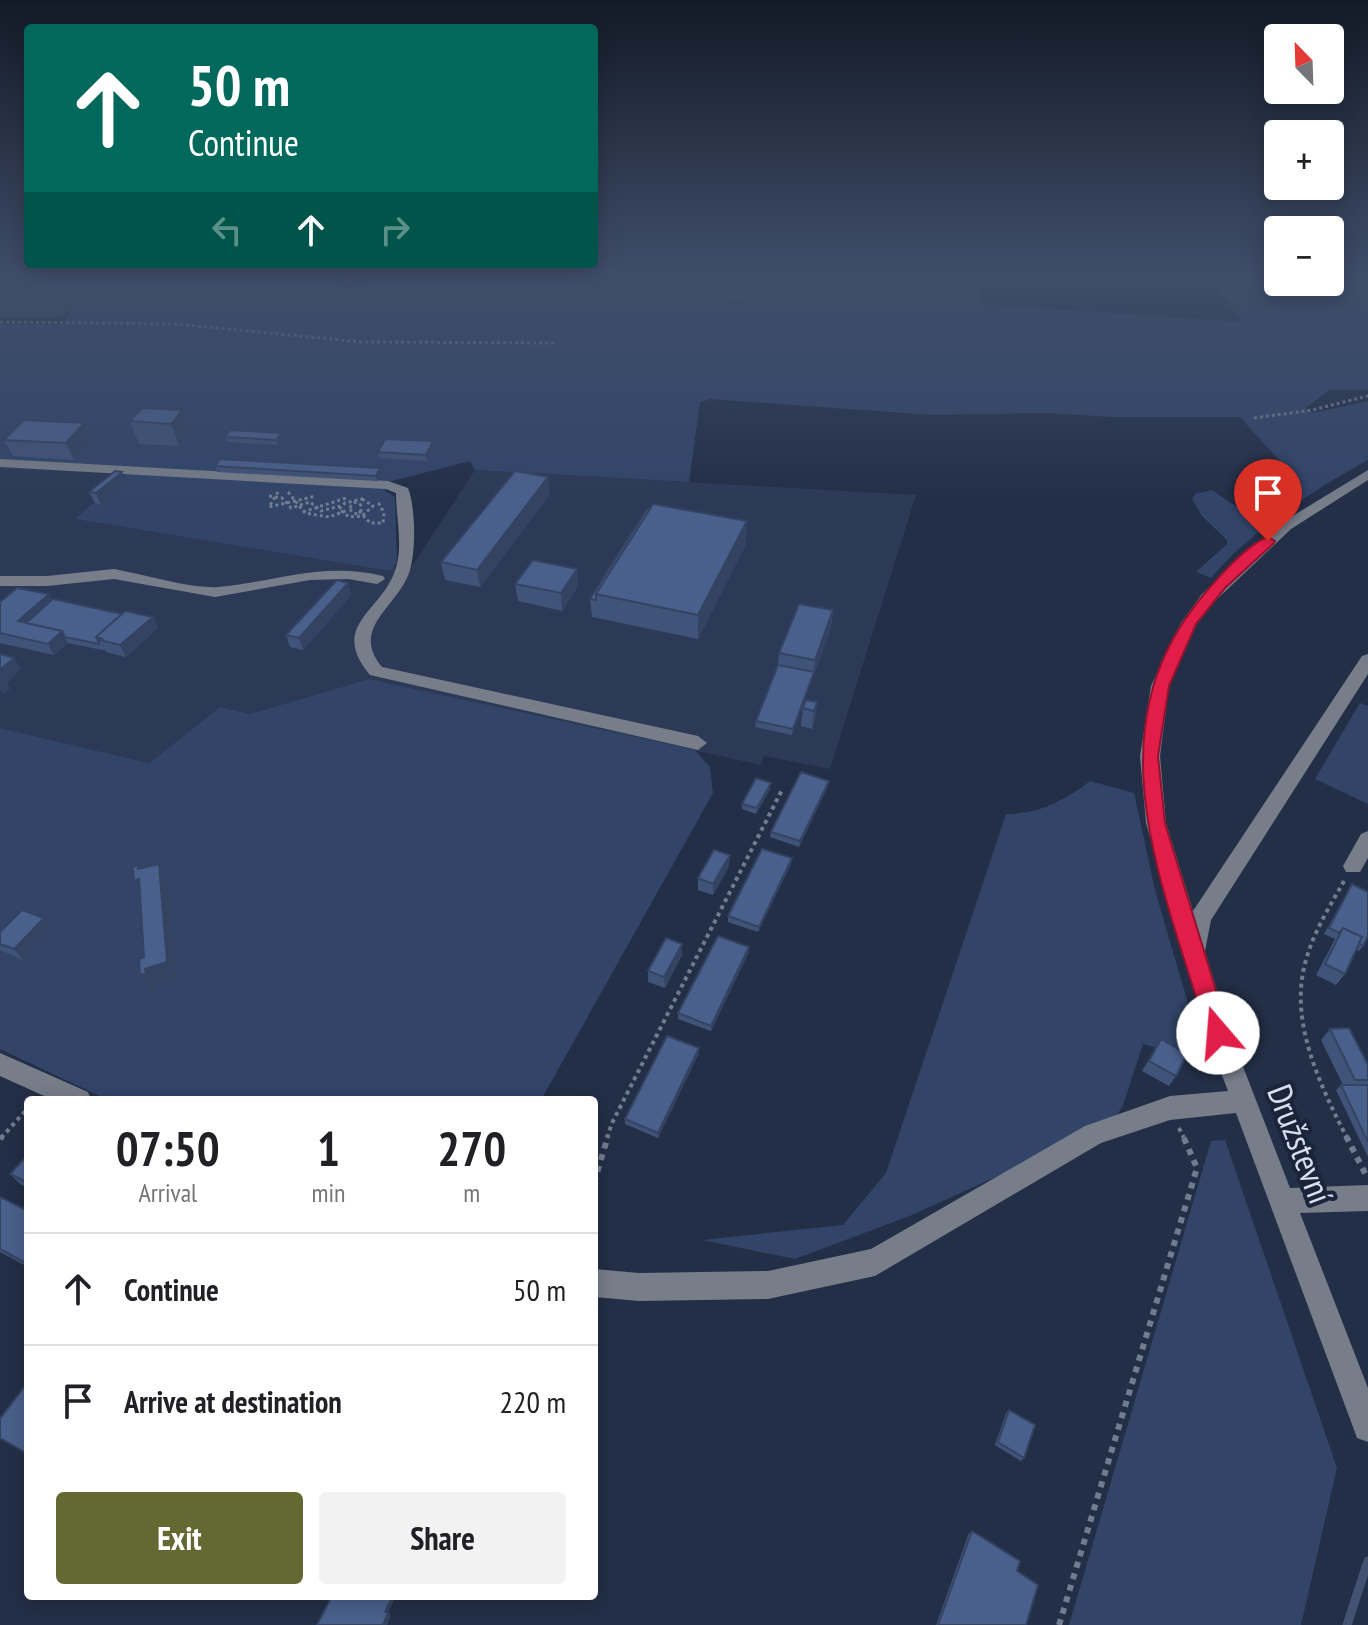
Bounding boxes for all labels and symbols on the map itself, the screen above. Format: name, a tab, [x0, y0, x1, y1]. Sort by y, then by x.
north arrow	[1264, 24, 1344, 104]
pin	[1234, 459, 1302, 541]
position arrow	[1176, 991, 1260, 1075]
street label: Družstevní	[1258, 1078, 1344, 1209]

